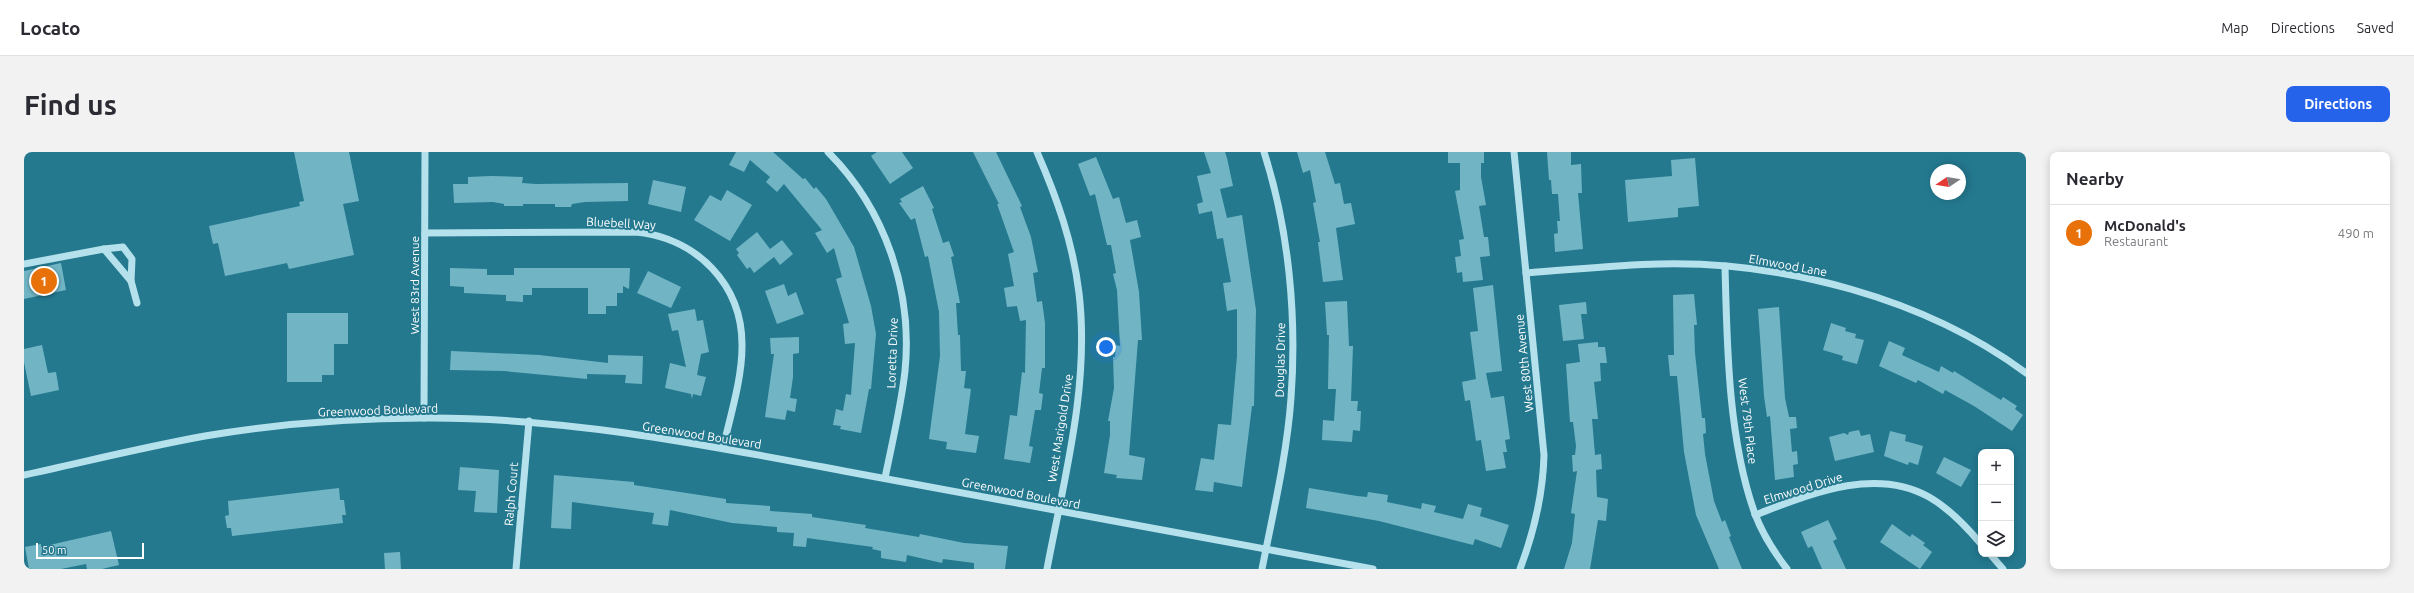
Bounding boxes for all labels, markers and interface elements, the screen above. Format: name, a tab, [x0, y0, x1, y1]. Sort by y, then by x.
text: Locato	[20, 17, 81, 39]
text: Map	[2221, 20, 2249, 36]
text: Directions	[2271, 20, 2335, 36]
text: Saved	[2357, 20, 2394, 36]
button: Directions	[2286, 86, 2390, 122]
text: Find us	[24, 89, 117, 120]
north arrow	[1930, 164, 1966, 200]
text: Nearby	[2066, 169, 2124, 188]
street label: Bluebell Way	[586, 215, 656, 231]
text: McDonald's	[2104, 217, 2186, 234]
text: 1	[2075, 226, 2083, 240]
text: 490 m	[2338, 226, 2374, 240]
text: Restaurant	[2104, 234, 2168, 248]
street label: West 83rd Avenue	[408, 236, 421, 334]
street label: Elmwood Lane	[1748, 252, 1828, 278]
pin: 1	[31, 266, 57, 296]
street label: West 80th Avenue	[1512, 313, 1536, 413]
street label: Loretta Drive	[884, 317, 900, 389]
street label: Douglas Drive	[1273, 322, 1287, 398]
your location	[1096, 337, 1116, 357]
street label: West Marigold Drive	[1045, 373, 1075, 483]
street label: West 79th Place	[1736, 377, 1760, 465]
street label: Greenwood Boulevard	[318, 401, 438, 419]
street label: Greenwood Boulevard	[641, 419, 763, 451]
map controls	[1978, 449, 2014, 557]
button: +	[1978, 449, 2014, 485]
street label: Ralph Court	[502, 461, 520, 526]
street label: Elmwood Drive	[1762, 470, 1844, 506]
street label: Greenwood Boulevard	[961, 475, 1081, 511]
button: −	[1978, 485, 2014, 521]
button: layers	[1978, 521, 2014, 557]
scale bar	[36, 541, 144, 560]
text: 50 m	[42, 544, 66, 556]

